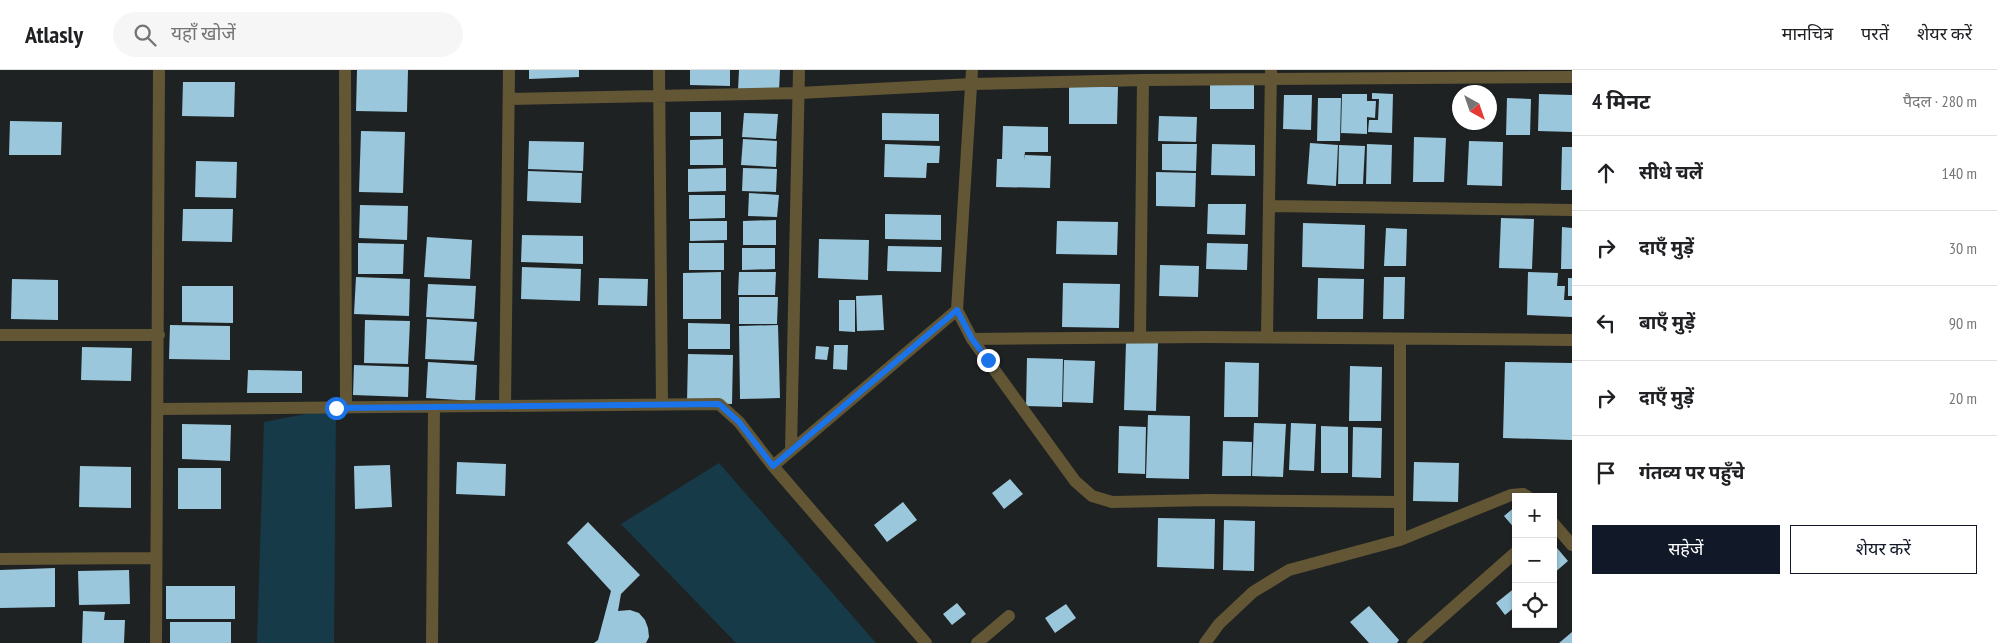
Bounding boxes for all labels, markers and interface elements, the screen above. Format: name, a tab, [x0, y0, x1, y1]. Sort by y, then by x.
search box	[113, 12, 463, 57]
text: Atlasly	[25, 19, 83, 50]
icon: search	[131, 21, 159, 49]
text: यहाँ खोजें	[171, 21, 236, 45]
text: मानचित्र	[1782, 22, 1833, 45]
text: परतें	[1861, 22, 1889, 45]
text: शेयर करें	[1917, 22, 1972, 45]
north arrow	[1452, 85, 1497, 130]
text: 4 मिनट	[1592, 88, 1650, 115]
text: पैदल · 280 m	[1903, 91, 1977, 111]
icon: ahead	[1592, 159, 1620, 187]
text: सीधे चलें	[1639, 160, 1703, 184]
text: 140 m	[1942, 163, 1977, 183]
icon: right	[1592, 234, 1620, 262]
text: दाएँ मुड़ें	[1639, 235, 1694, 259]
text: 30 m	[1949, 238, 1977, 258]
icon: left	[1592, 309, 1620, 337]
text: बाएँ मुड़ें	[1639, 310, 1695, 334]
text: 90 m	[1949, 313, 1977, 333]
route end	[977, 349, 1000, 372]
icon: right	[1592, 384, 1620, 412]
text: दाएँ मुड़ें	[1639, 385, 1694, 409]
text: 20 m	[1949, 388, 1977, 408]
route start	[325, 397, 348, 420]
icon: arrive	[1592, 459, 1620, 487]
text: गंतव्य पर पहुँचे	[1639, 460, 1744, 484]
map controls	[1512, 493, 1557, 628]
button: +	[1512, 493, 1557, 538]
button: सहेजें	[1592, 525, 1780, 574]
button: शेयर करें	[1790, 525, 1977, 574]
button: −	[1512, 538, 1557, 583]
button: locate	[1512, 583, 1557, 628]

